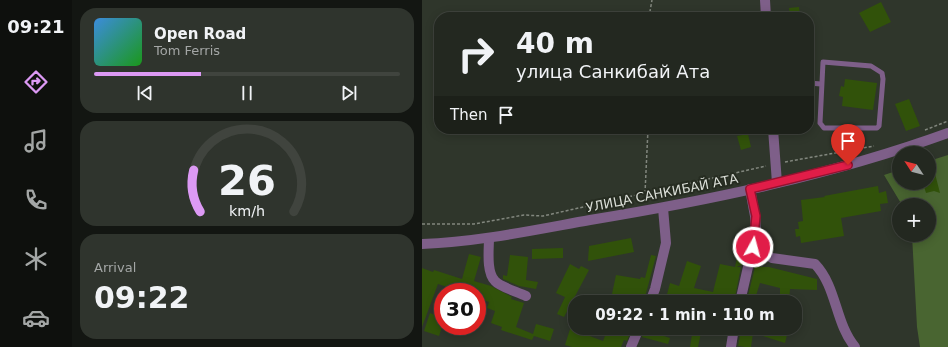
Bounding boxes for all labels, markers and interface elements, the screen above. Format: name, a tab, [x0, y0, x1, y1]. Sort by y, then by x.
text: 09:21	[7, 16, 65, 37]
text: Open Road	[154, 25, 246, 43]
text: 40 m	[516, 27, 594, 60]
icon: right	[450, 28, 502, 80]
text: Tom Ferris	[154, 43, 220, 58]
text: улица Санкибай Ата	[516, 61, 710, 82]
icon: directions	[22, 68, 50, 96]
icon: previous	[134, 82, 156, 104]
icon: pause	[236, 82, 258, 104]
icon: next	[338, 82, 360, 104]
icon: arrive	[495, 104, 517, 126]
text: Then	[450, 106, 487, 124]
pin	[831, 124, 865, 165]
icon: music	[22, 127, 50, 155]
icon: arrive	[837, 130, 859, 152]
north arrow	[892, 146, 936, 190]
map controls	[892, 146, 936, 242]
text: 26	[218, 155, 276, 204]
street label: УЛИЦА САНКИБАЙ АТА	[585, 171, 739, 215]
icon: phone	[22, 186, 50, 214]
button: +	[892, 198, 936, 242]
text: km/h	[229, 202, 265, 218]
position arrow	[732, 226, 774, 268]
icon: climate	[22, 245, 50, 273]
text: Arrival	[94, 260, 136, 275]
text: 09:22	[94, 280, 190, 315]
speed limit sign: 30	[434, 283, 486, 335]
icon: car	[22, 304, 50, 332]
text: 09:22 · 1 min · 110 m	[595, 306, 775, 324]

